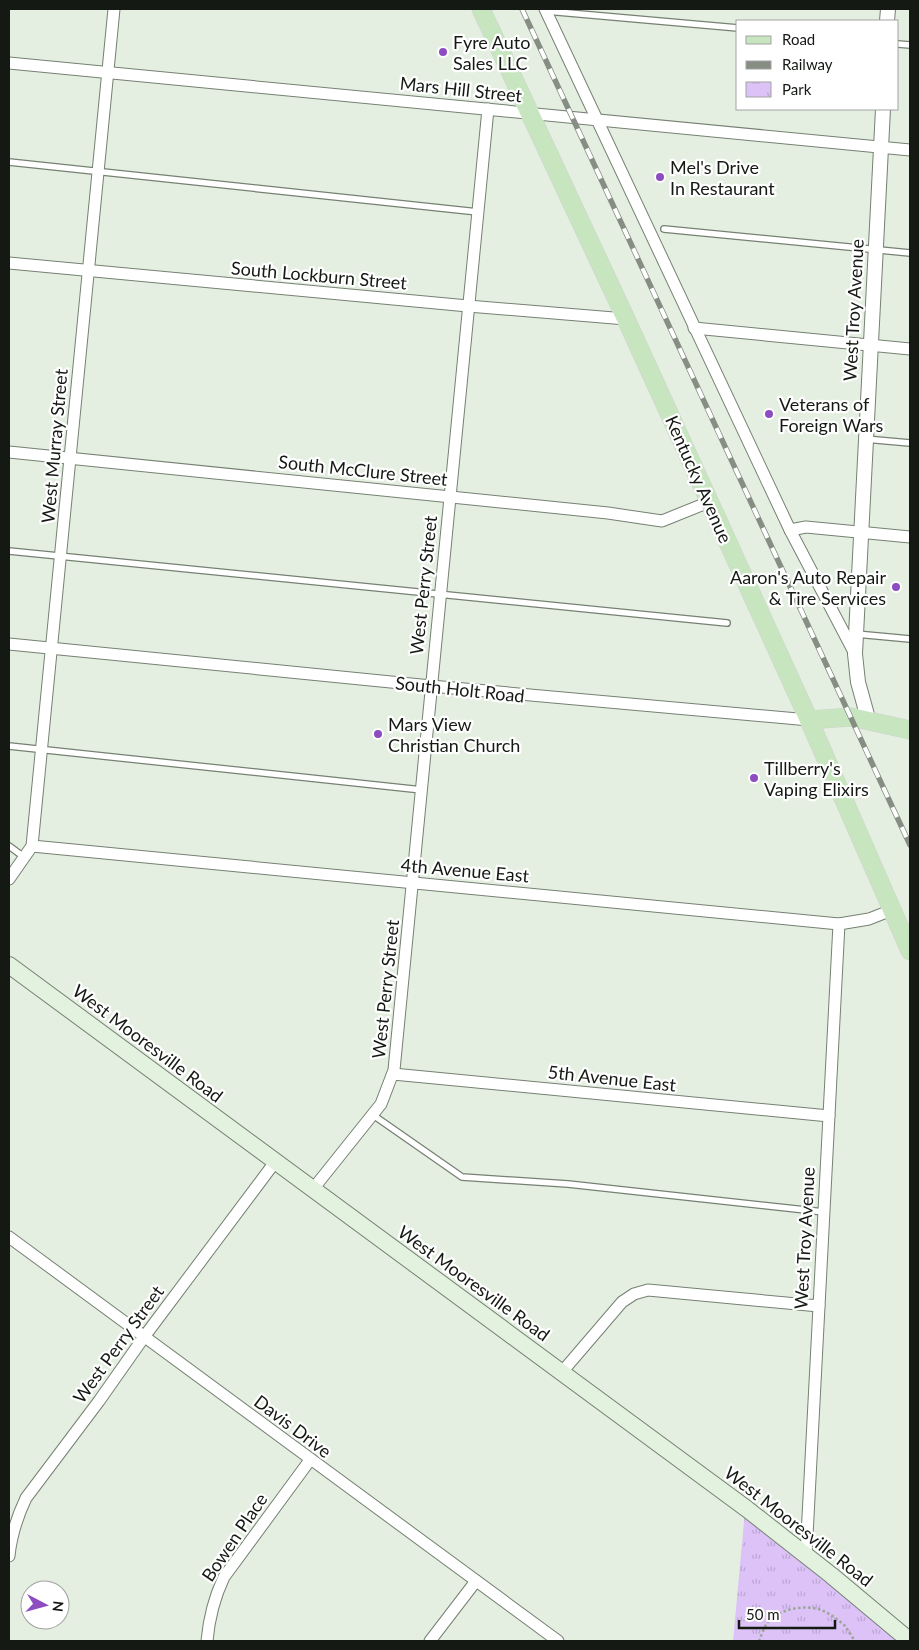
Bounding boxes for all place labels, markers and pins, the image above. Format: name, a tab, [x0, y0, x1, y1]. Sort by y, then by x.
place label: Fyre Auto Sales LLC	[453, 31, 530, 74]
marker: Fyre Auto Sales LLC	[437, 46, 449, 58]
place label: Mel's Drive In Restaurant	[670, 156, 775, 199]
marker: Mel's Drive In Restaurant	[654, 171, 666, 183]
place label: Veterans of Foreign Wars	[779, 393, 883, 436]
marker: Veterans of Foreign Wars	[763, 408, 775, 420]
place label: Aaron's Auto Repair & Tire Services	[730, 566, 886, 609]
marker: Aaron's Auto Repair & Tire Services	[890, 581, 902, 593]
place label: Mars View Christian Church	[388, 713, 520, 756]
marker: Mars View Christian Church	[372, 728, 384, 740]
place label: Tillberry's Vaping Elixirs	[764, 757, 869, 800]
marker: Tillberry's Vaping Elixirs	[748, 772, 760, 784]

